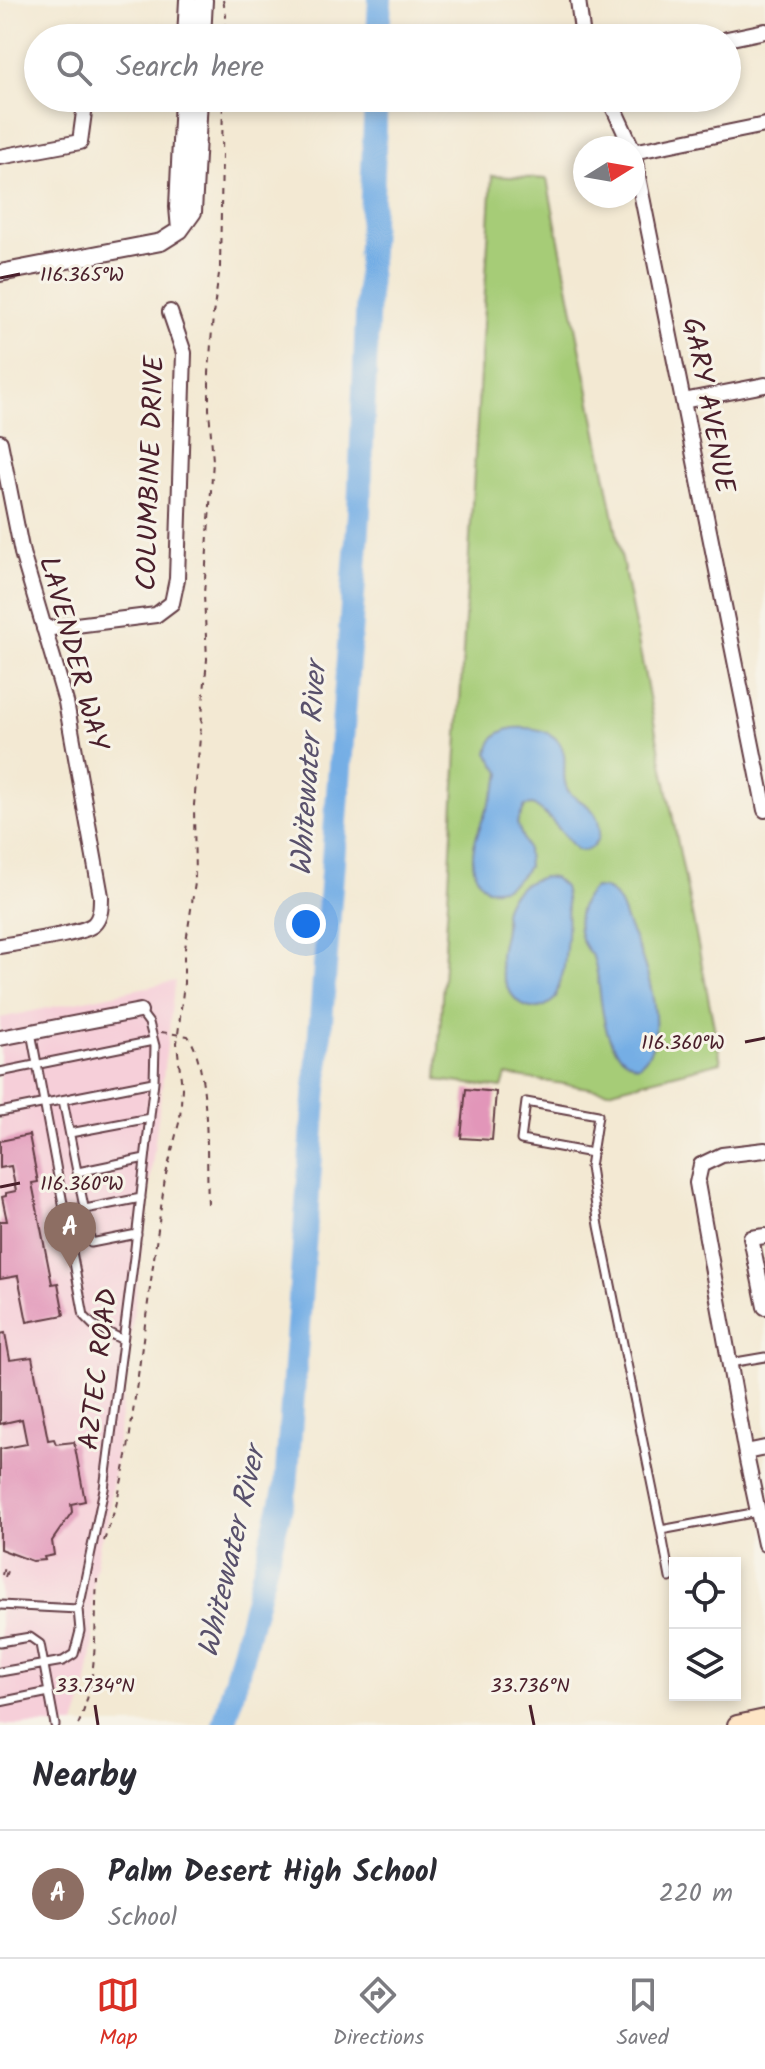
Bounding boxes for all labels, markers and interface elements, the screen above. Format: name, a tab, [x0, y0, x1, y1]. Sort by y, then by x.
search box	[24, 24, 741, 112]
text: Search here	[116, 44, 264, 92]
icon: search	[52, 46, 96, 90]
north arrow	[573, 136, 645, 208]
text: 116.365°W	[40, 260, 124, 292]
street label: GARY AVENUE	[668, 314, 747, 498]
street label: COLUMBINE DRIVE	[125, 354, 178, 592]
street label: LAVENDER WAY	[25, 551, 120, 757]
water label: Whitewater River	[279, 655, 342, 877]
your location	[286, 904, 326, 944]
text: 116.360°W	[641, 1028, 725, 1060]
text: 116.360°W	[40, 1169, 124, 1201]
pin: A	[44, 1202, 96, 1268]
street label: AZTEC ROAD	[67, 1286, 132, 1453]
water label: Whitewater River	[186, 1437, 282, 1662]
map controls	[669, 1557, 741, 1701]
button: locate	[669, 1557, 741, 1629]
button: layers	[669, 1629, 741, 1701]
text: 33.734°N	[55, 1671, 135, 1703]
text: 33.736°N	[490, 1671, 570, 1703]
text: Nearby	[32, 1750, 137, 1804]
text: Palm Desert High School	[108, 1849, 437, 1897]
text: A	[50, 1873, 66, 1915]
text: 220 m	[659, 1873, 733, 1915]
text: School	[108, 1897, 177, 1939]
tab: Map	[96, 1973, 140, 2056]
tab: Directions	[333, 1973, 424, 2056]
tab: Saved	[617, 1973, 669, 2056]

